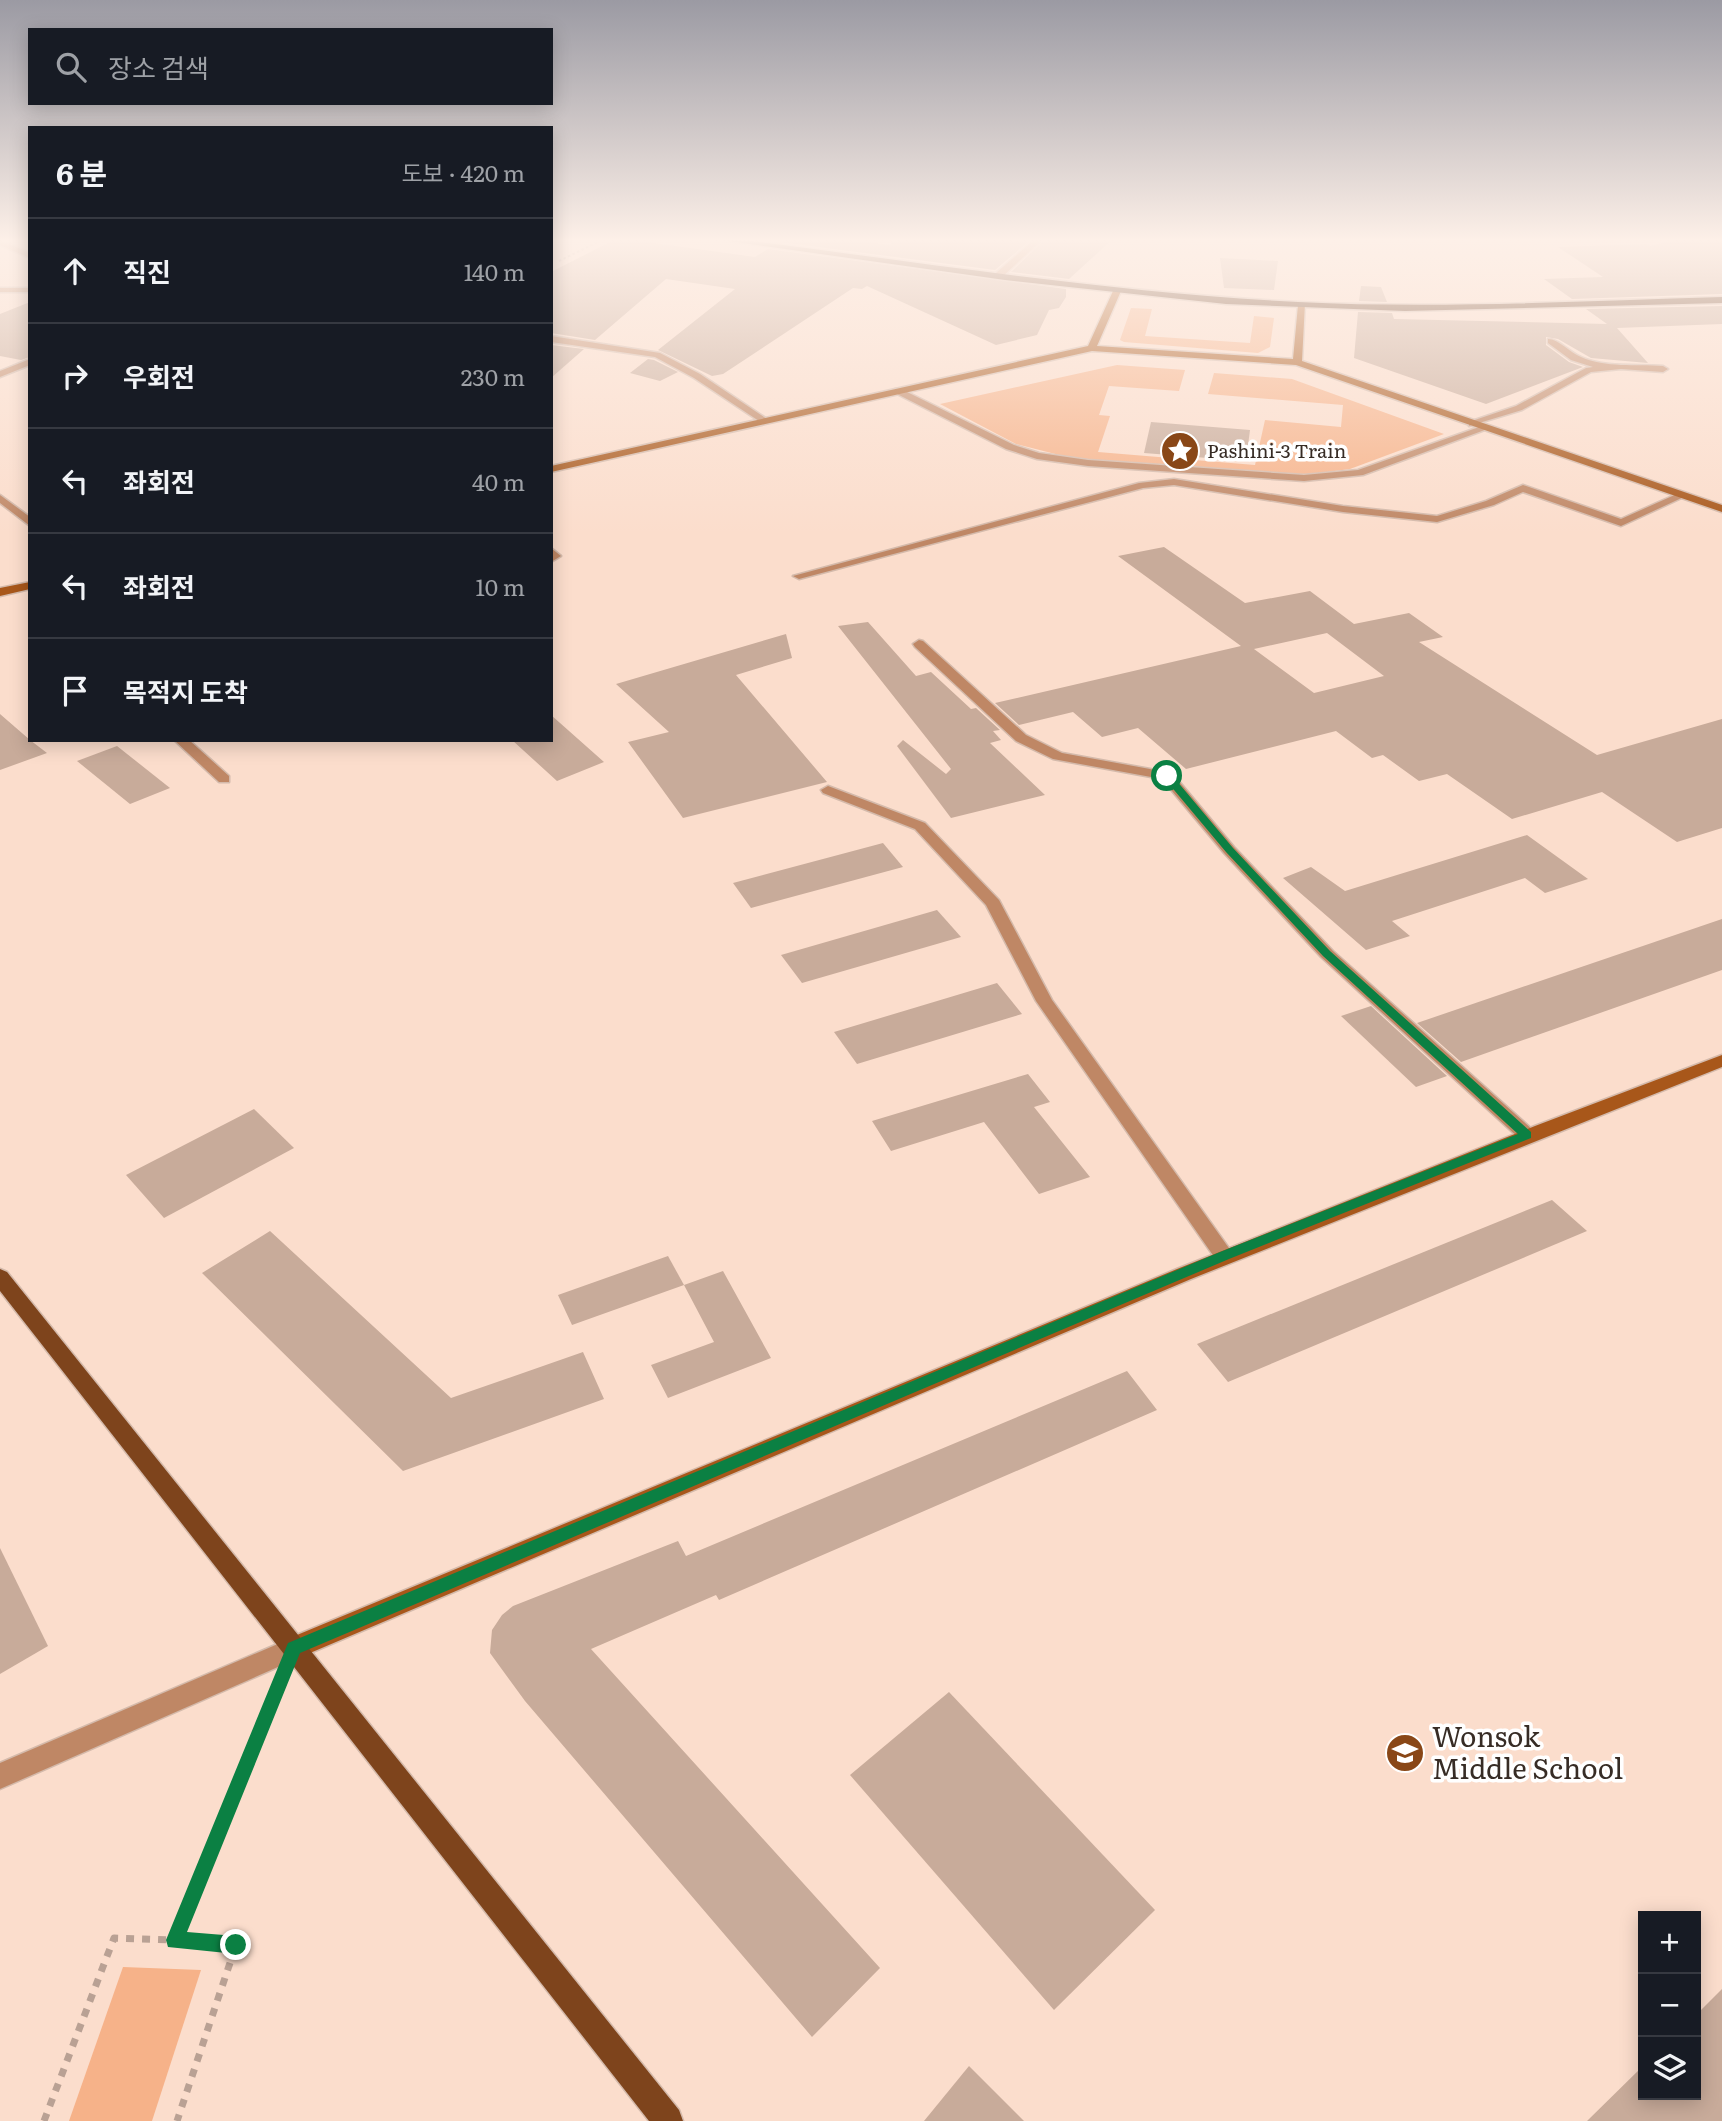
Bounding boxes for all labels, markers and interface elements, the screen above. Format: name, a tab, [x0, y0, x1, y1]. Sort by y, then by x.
search box	[28, 28, 553, 105]
text: 장소 검색	[108, 47, 209, 86]
icon: search	[52, 48, 90, 86]
text: 6 분	[56, 150, 107, 194]
text: 도보 · 420 m	[401, 155, 525, 189]
text: 직진	[123, 251, 171, 290]
icon: ahead	[56, 252, 94, 290]
text: 140 m	[464, 254, 525, 288]
text: 우회전	[123, 356, 195, 395]
icon: right	[56, 357, 94, 395]
text: 230 m	[461, 359, 525, 393]
place icon: Pashini-3 Train	[1159, 430, 1201, 472]
place label: Pashini-3 Train	[1207, 436, 1346, 464]
text: 좌회전	[123, 461, 195, 500]
icon: left	[56, 462, 94, 500]
text: 40 m	[472, 464, 525, 498]
text: 좌회전	[123, 566, 195, 605]
icon: left	[56, 567, 94, 605]
text: 10 m	[475, 569, 525, 603]
text: 목적지 도착	[123, 671, 248, 710]
icon: arrive	[56, 672, 94, 710]
route start	[1151, 760, 1182, 791]
place label: Wonsok Middle School	[1432, 1714, 1623, 1788]
school or university icon: Wonsok Middle School	[1384, 1732, 1426, 1774]
map controls	[1638, 1911, 1701, 2100]
button: +	[1638, 1911, 1701, 1974]
route end	[220, 1929, 251, 1960]
button: −	[1638, 1974, 1701, 2037]
button: layers	[1638, 2037, 1701, 2100]

